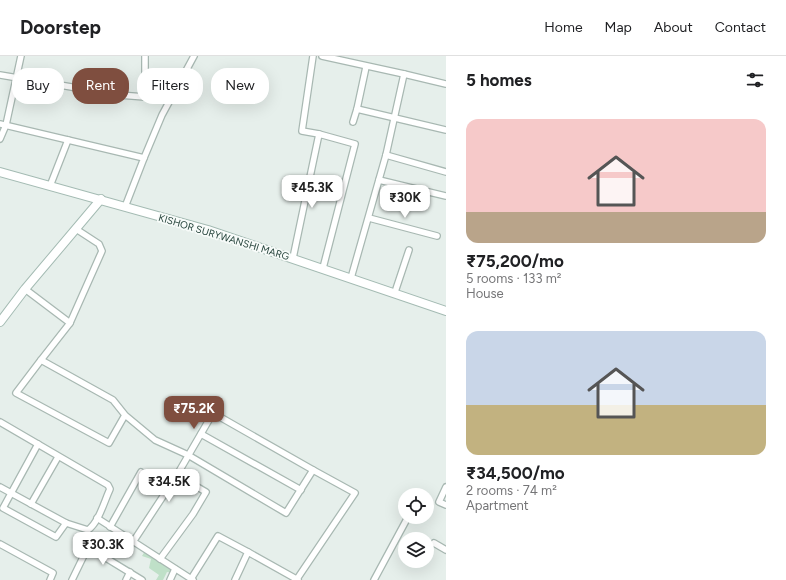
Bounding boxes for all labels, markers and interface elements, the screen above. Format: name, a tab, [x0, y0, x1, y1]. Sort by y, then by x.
text: Doorstep	[20, 16, 101, 39]
text: Home	[544, 19, 583, 36]
text: Map	[605, 19, 632, 36]
text: About	[654, 19, 693, 36]
text: Contact	[715, 19, 766, 36]
chip: Buy	[12, 68, 64, 104]
chip: Rent	[72, 68, 129, 104]
chip: Filters	[137, 68, 203, 104]
chip: New	[211, 68, 269, 104]
icon: filters	[744, 69, 766, 91]
text: 5 homes	[466, 70, 532, 90]
icon: home	[580, 145, 652, 217]
pin: ₹45.3K	[279, 175, 345, 209]
text: ₹45.3K	[291, 180, 333, 195]
pin: ₹30K	[381, 185, 429, 219]
text: ₹30K	[389, 190, 421, 205]
street label: KISHOR SURYWANSHI MARG	[157, 211, 291, 263]
text: ₹75,200/mo	[466, 251, 564, 271]
text: 5 rooms · 133 m²	[466, 271, 562, 286]
text: House	[466, 286, 504, 301]
icon: home	[580, 357, 652, 429]
pin: ₹75.2K	[161, 396, 227, 430]
text: ₹75.2K	[173, 401, 215, 416]
text: ₹34,500/mo	[466, 463, 565, 483]
pin: ₹34.5K	[136, 469, 202, 503]
text: ₹34.5K	[148, 474, 190, 489]
text: 2 rooms · 74 m²	[466, 483, 557, 498]
map controls	[398, 488, 434, 568]
button: locate	[398, 488, 434, 524]
text: Apartment	[466, 498, 529, 513]
pin: ₹30.3K	[70, 532, 136, 566]
button: layers	[398, 532, 434, 568]
text: ₹30.3K	[82, 537, 124, 552]

